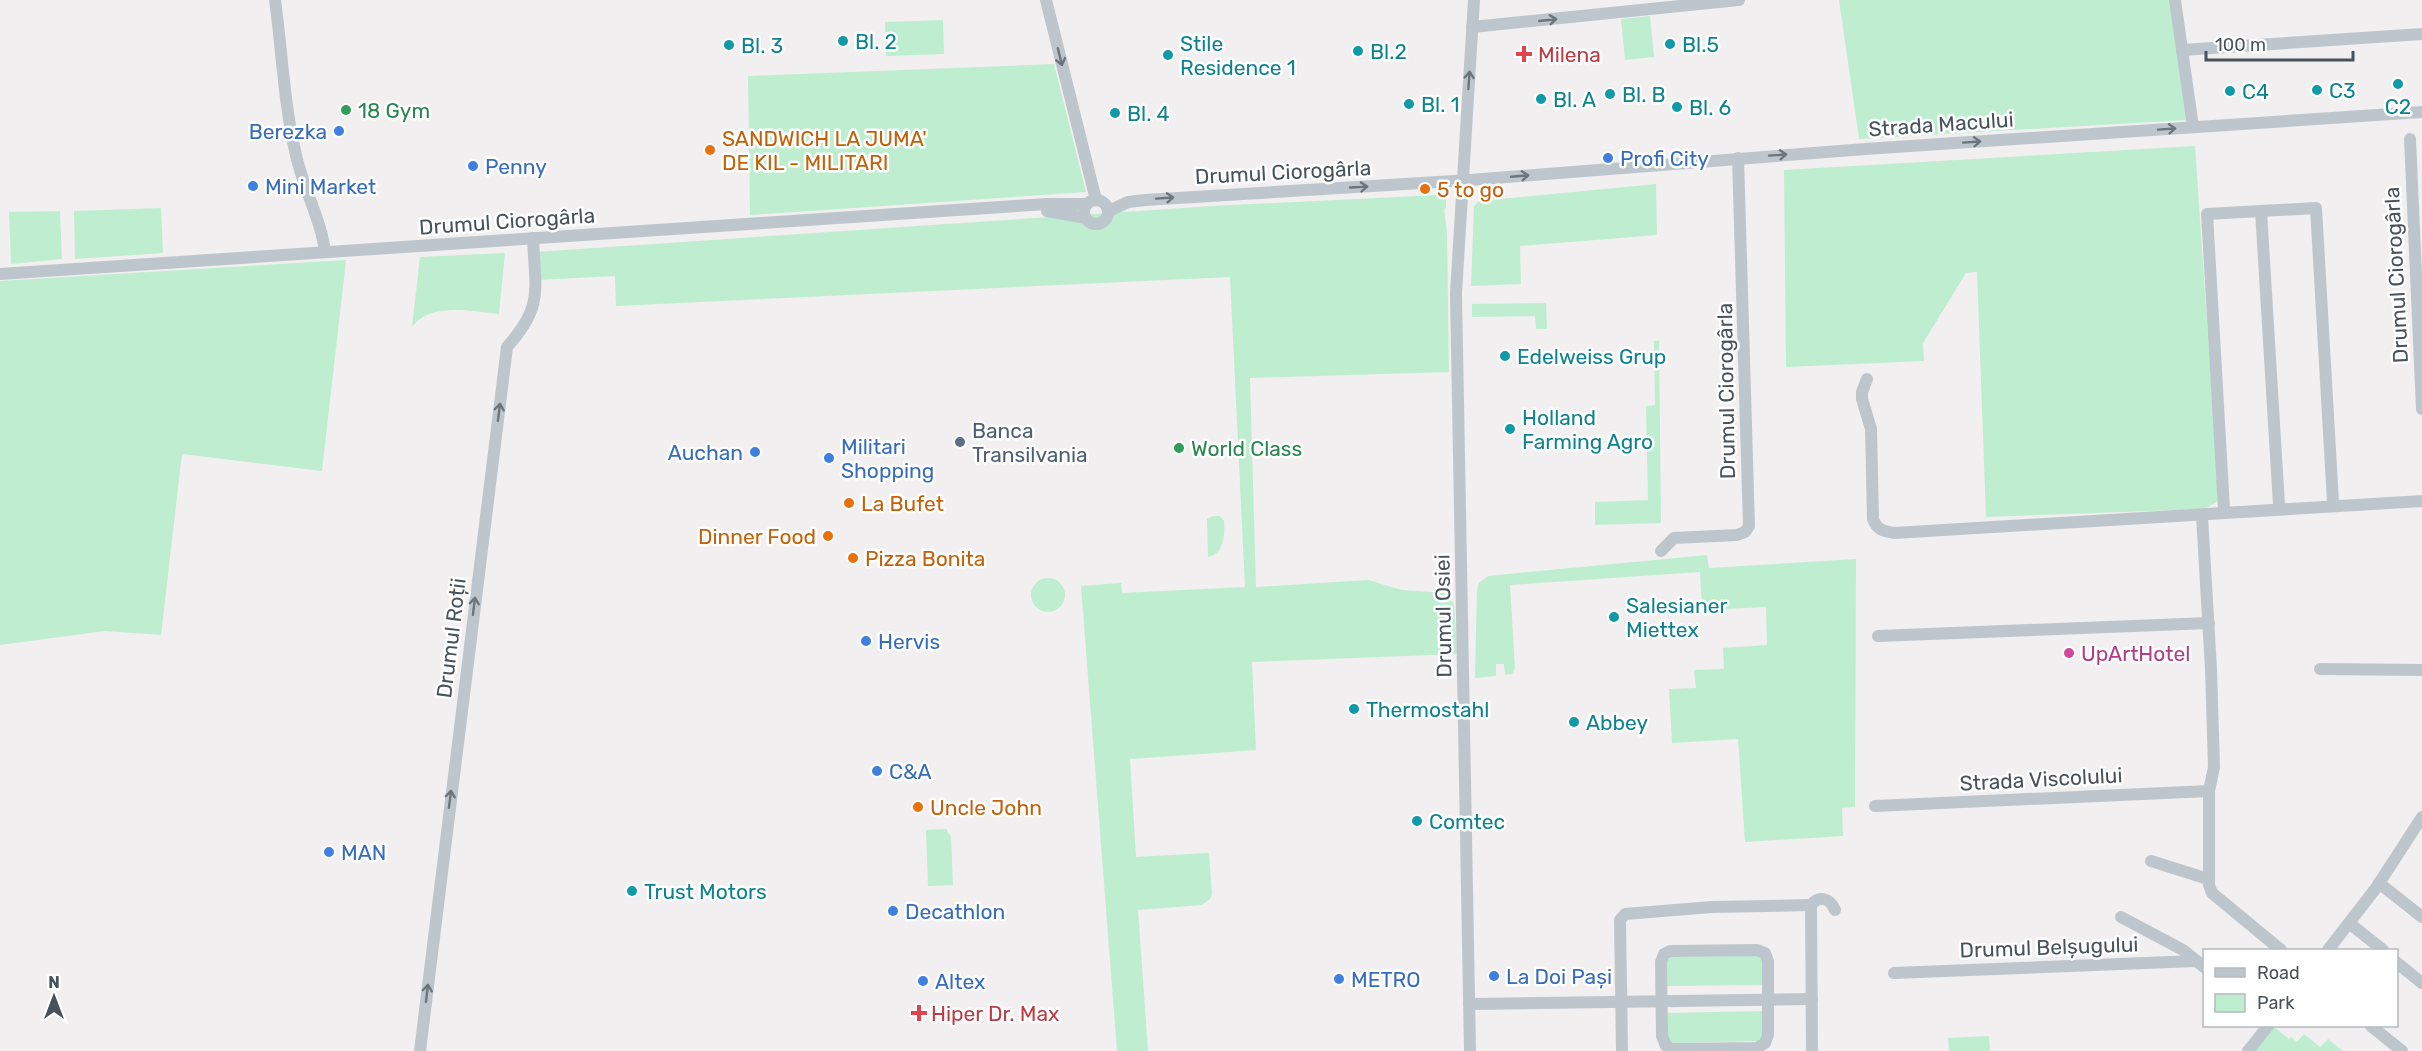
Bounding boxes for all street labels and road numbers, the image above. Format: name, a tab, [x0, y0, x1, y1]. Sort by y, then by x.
street label: Strada Macului	[1868, 106, 2014, 142]
street label: Drumul Ciorogârla	[1194, 155, 1372, 189]
street label: Drumul Ciorogârla	[2379, 186, 2413, 364]
street label: Drumul Ciorogârla	[418, 202, 596, 240]
street label: Drumul Ciorogârla	[1712, 303, 1740, 479]
street label: Drumul Osiei	[1429, 554, 1457, 678]
street label: Drumul Roții	[431, 577, 471, 699]
street label: Strada Viscolului	[1959, 762, 2123, 796]
street label: Drumul Belșugului	[1959, 931, 2139, 963]

